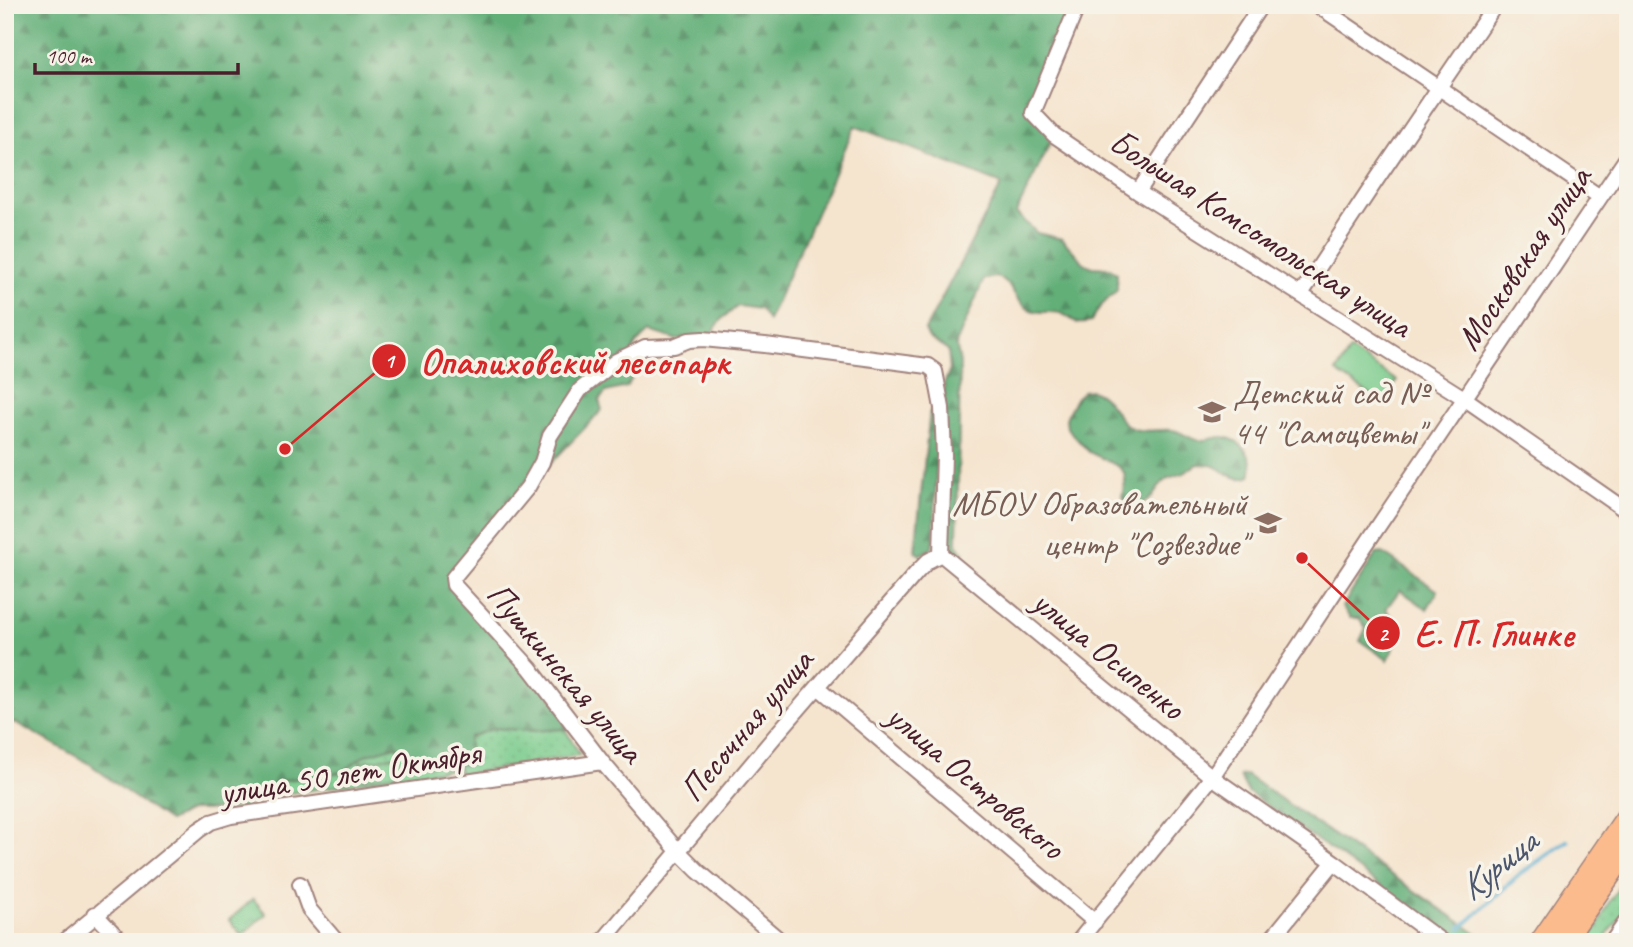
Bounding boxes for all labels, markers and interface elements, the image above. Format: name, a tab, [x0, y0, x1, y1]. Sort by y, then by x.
scale bar	[35, 32, 238, 76]
text: 100 m	[46, 43, 93, 69]
street label: Большая Комсомольская улица	[1101, 119, 1422, 349]
street label: Московская улица	[1445, 156, 1603, 359]
callout: Опалиховский лесопарк	[371, 332, 744, 390]
text: Опалиховский лесопарк	[420, 338, 733, 385]
text: 1	[384, 348, 396, 374]
place label: Детский сад № 44 "Самоцветы"	[1233, 370, 1432, 455]
school or university icon: Детский сад № 44 "Самоцветы"	[1197, 397, 1227, 427]
place label: МБОУ Образовательный центр "Созвездие"	[952, 481, 1254, 566]
school or university icon: МБОУ Образовательный центр "Созвездие"	[1253, 508, 1283, 538]
street label: Пушкинская улица	[477, 573, 656, 774]
street label: улица Осипенко	[1022, 578, 1195, 731]
callout: Е. П. Глинке	[1365, 604, 1588, 662]
text: Е. П. Глинке	[1414, 610, 1577, 657]
text: 2	[1378, 621, 1390, 647]
street label: Песочная улица	[670, 638, 825, 811]
street label: улица Островского	[876, 692, 1075, 870]
street label: улица 50 лет Октября	[215, 729, 486, 816]
water label: Курица	[1448, 816, 1549, 910]

